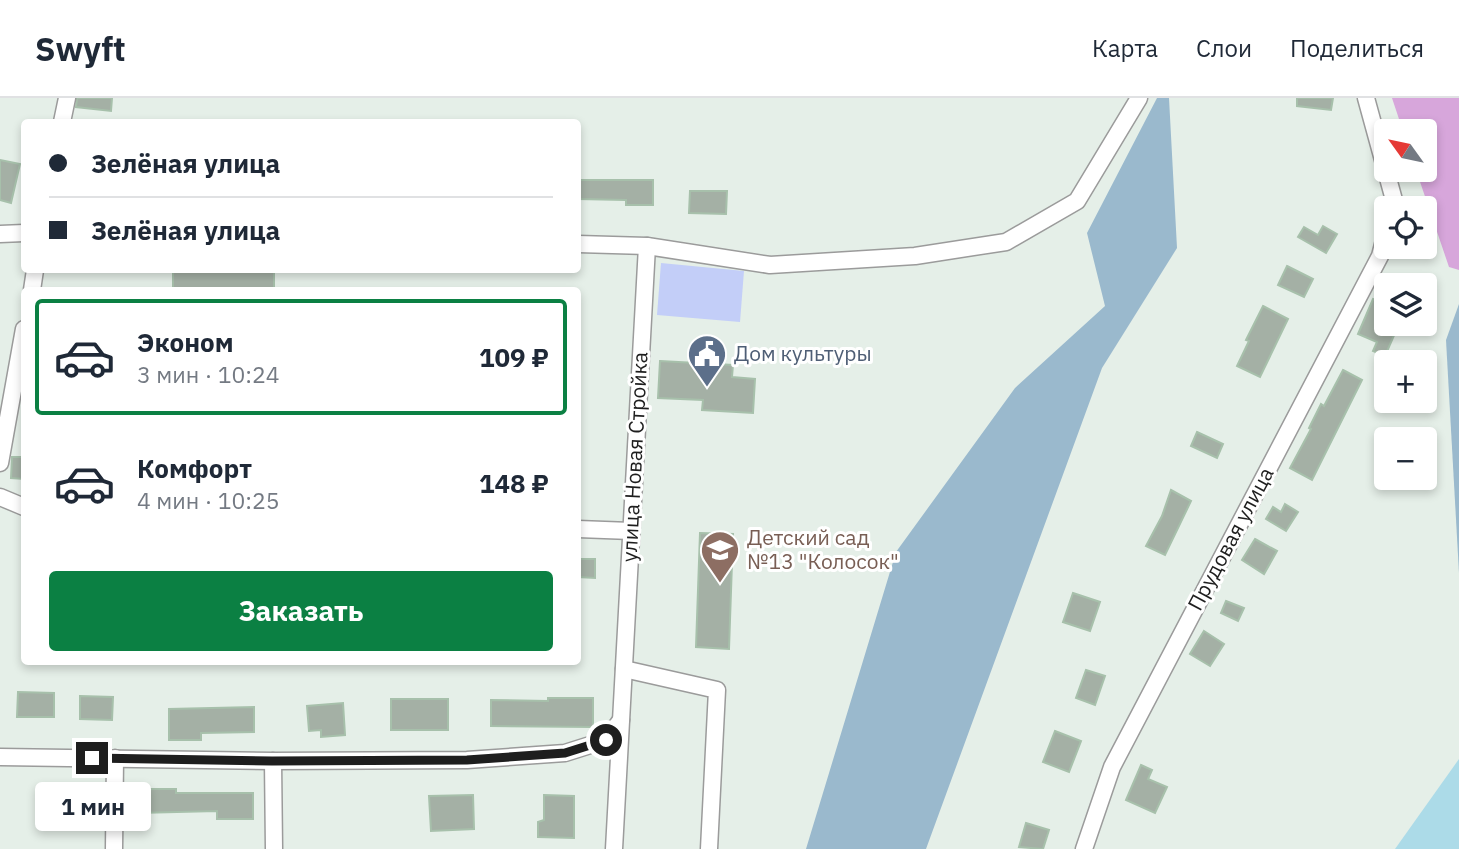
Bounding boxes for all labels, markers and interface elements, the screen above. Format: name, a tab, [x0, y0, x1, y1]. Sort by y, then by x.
text: Swyft	[35, 27, 126, 70]
text: Карта	[1092, 32, 1158, 64]
text: Слои	[1196, 32, 1252, 64]
text: Поделиться	[1290, 32, 1424, 64]
north arrow	[1374, 119, 1437, 182]
map controls	[1374, 119, 1437, 490]
text: Зелёная улица	[91, 146, 280, 180]
button: locate	[1374, 196, 1437, 259]
text: Зелёная улица	[91, 213, 280, 247]
button: layers	[1374, 273, 1437, 336]
text: Эконом	[137, 325, 234, 359]
icon: car	[53, 326, 116, 389]
public building icon: Дом культуры	[686, 333, 728, 388]
place label: Дом культуры	[734, 339, 872, 367]
text: 109 ₽	[479, 340, 549, 374]
button: +	[1374, 350, 1437, 413]
street label: улица Новая Стройка	[615, 351, 653, 563]
text: 3 мин · 10:24	[137, 359, 280, 389]
button: −	[1374, 427, 1437, 490]
text: Комфорт	[137, 451, 252, 485]
icon: car	[53, 452, 116, 515]
street label: Прудовая улица	[1181, 462, 1280, 615]
text: 148 ₽	[479, 466, 549, 500]
text: 4 мин · 10:25	[137, 485, 280, 515]
place label: Детский сад №13 "Колосок"	[747, 523, 899, 575]
school or university icon: Детский сад №13 "Колосок"	[699, 529, 741, 584]
button: Заказать	[49, 571, 553, 651]
route start	[590, 724, 622, 756]
route end	[76, 742, 108, 774]
callout: 1 мин	[34, 782, 150, 832]
text: 1 мин	[61, 791, 125, 821]

